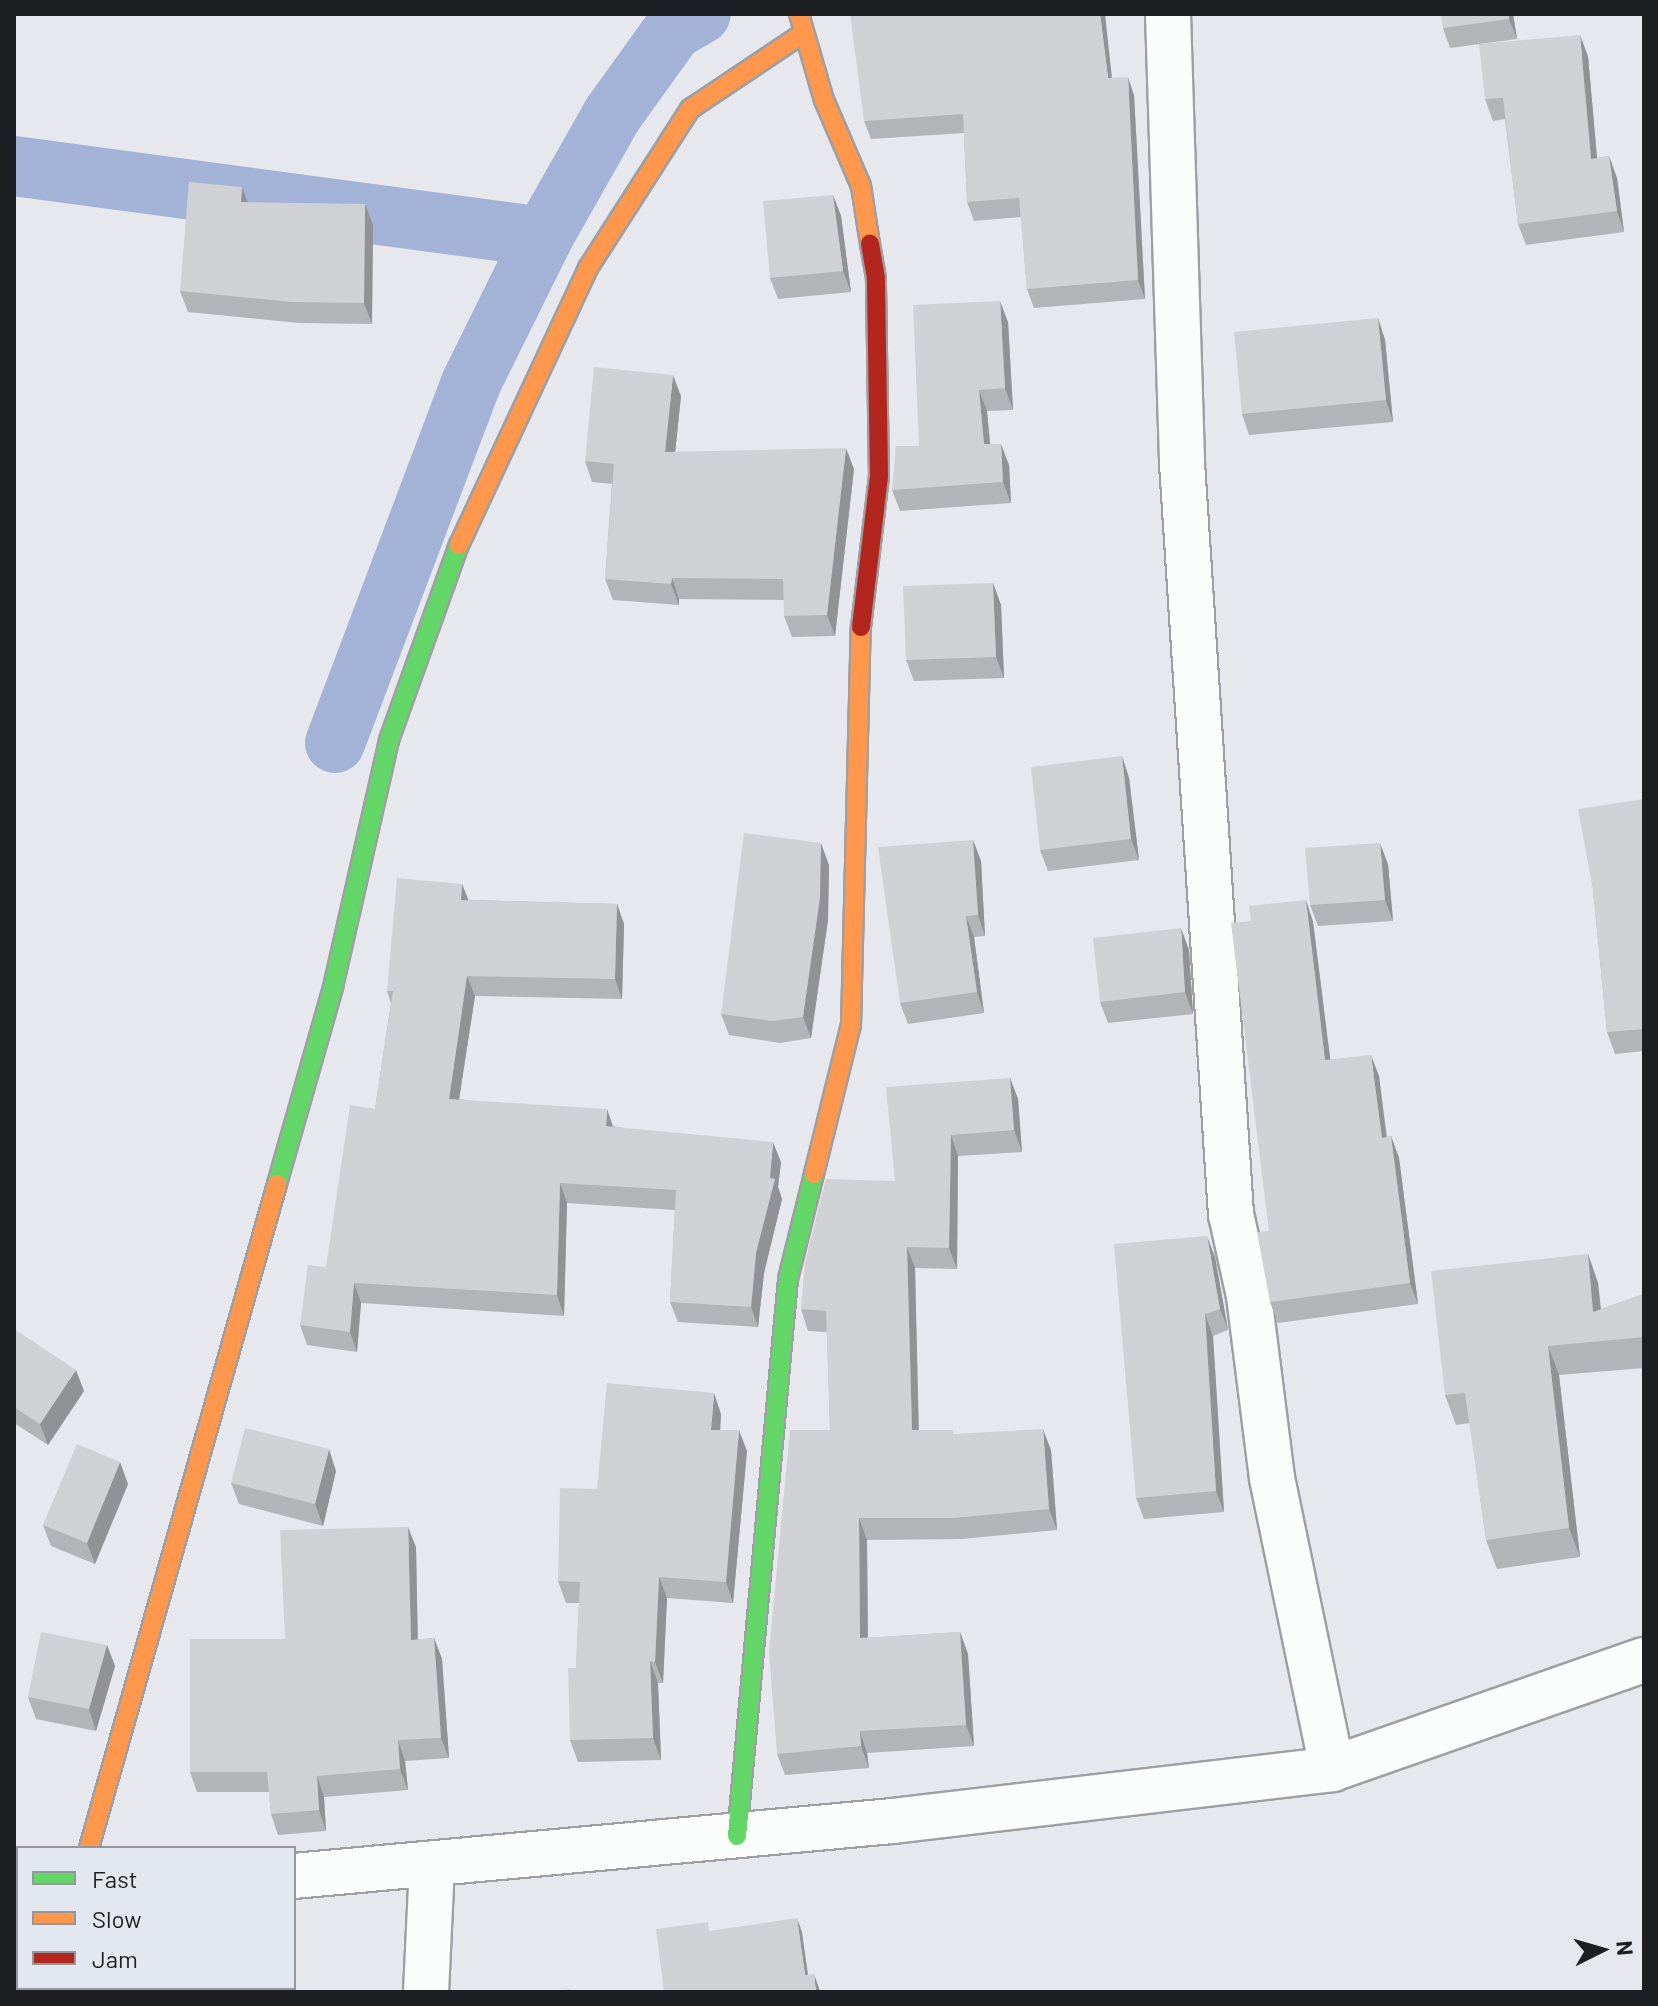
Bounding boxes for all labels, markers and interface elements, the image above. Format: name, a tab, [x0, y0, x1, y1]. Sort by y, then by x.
legend	[16, 1846, 296, 1990]
text: Fast	[92, 1864, 137, 1893]
text: Slow	[92, 1904, 141, 1933]
north arrow	[1562, 1910, 1642, 1990]
text: N	[1612, 1939, 1639, 1956]
text: Jam	[92, 1944, 138, 1973]

